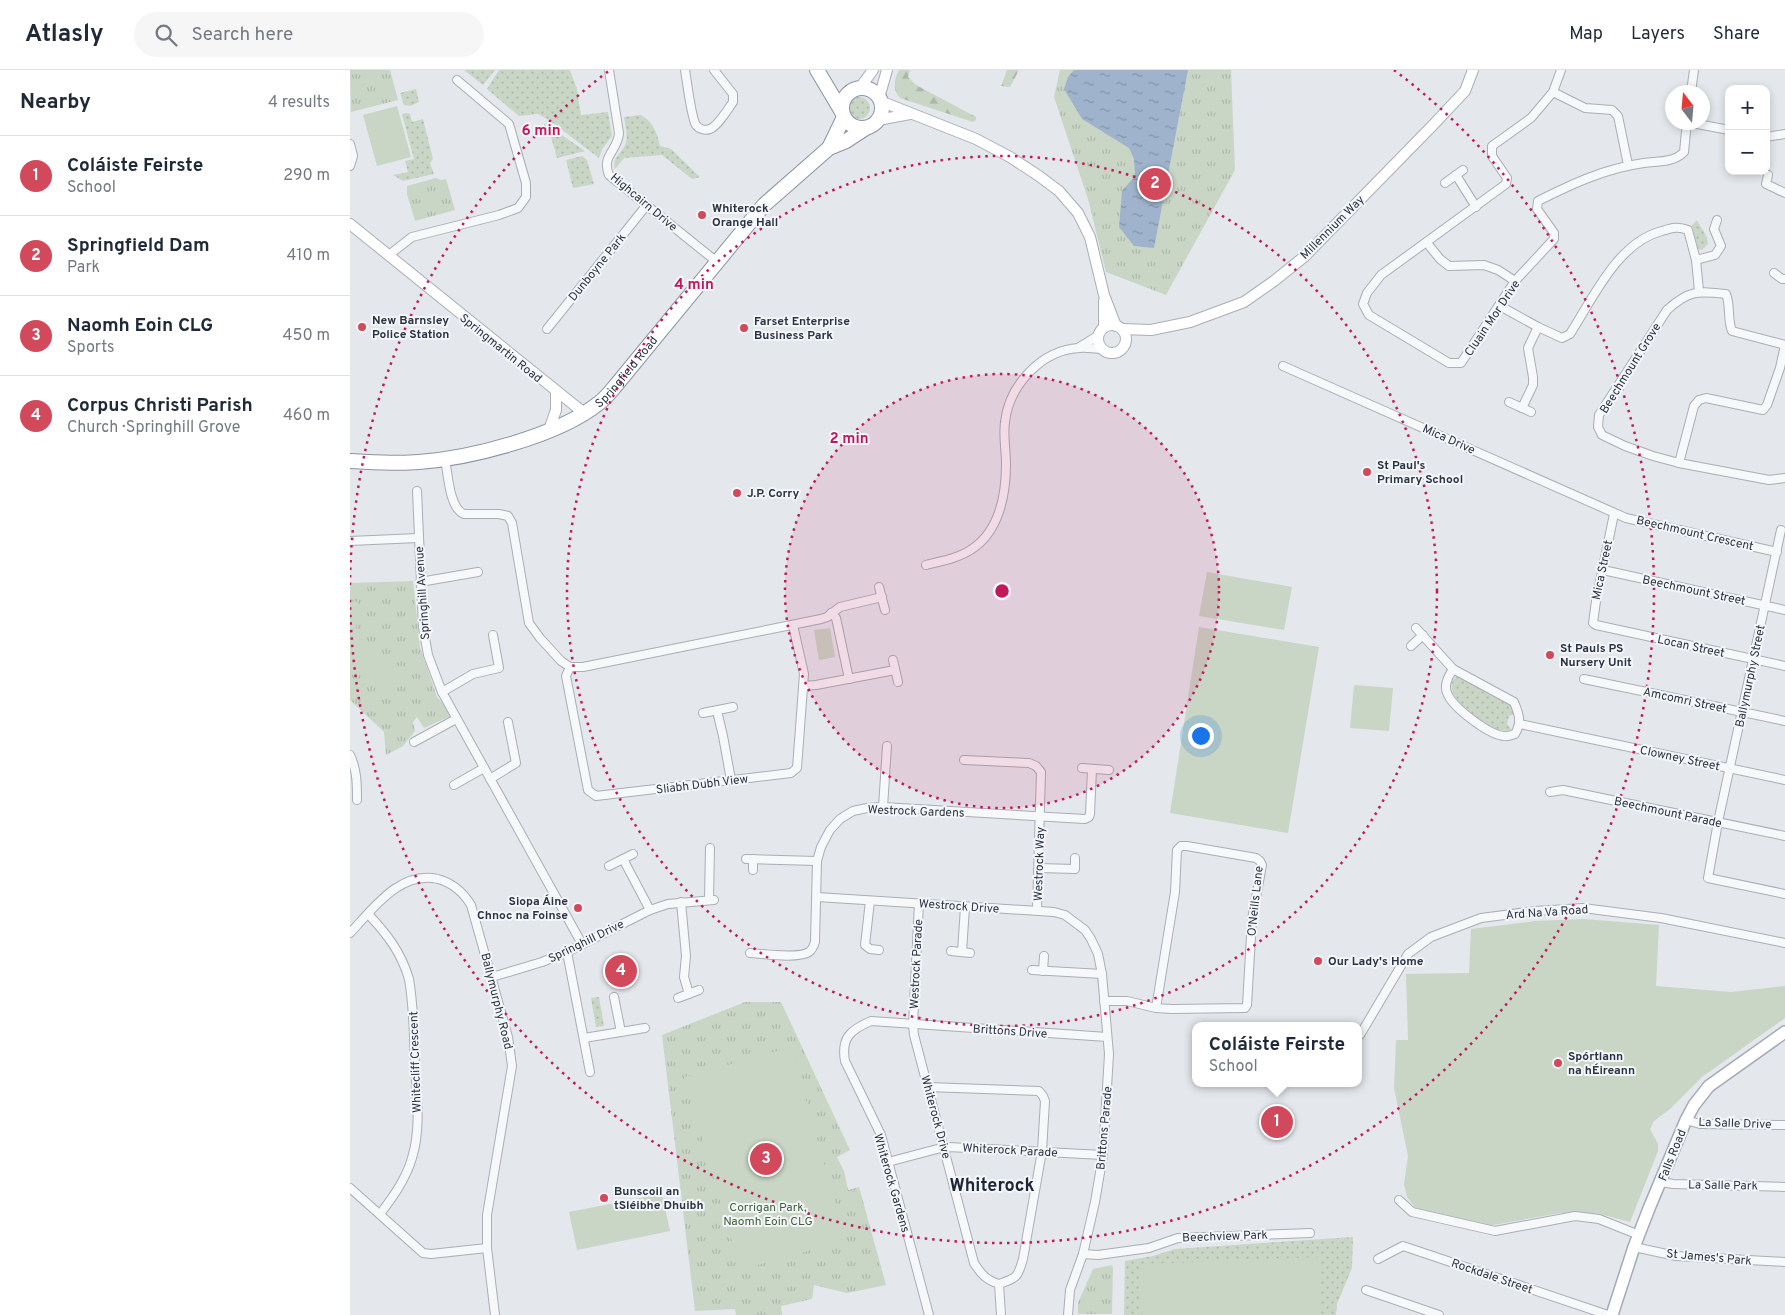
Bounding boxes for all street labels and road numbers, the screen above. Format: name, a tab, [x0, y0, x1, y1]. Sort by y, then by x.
street label: Highcairn Drive	[606, 170, 680, 236]
street label: Millennium Way	[1297, 192, 1368, 263]
street label: Dunboyne Park	[566, 230, 630, 305]
street label: Cluain Mor Drive	[1461, 277, 1524, 360]
street label: Springmartin Road	[456, 311, 545, 387]
street label: Beechmount Grove	[1597, 320, 1665, 417]
street label: Springfield Road	[592, 333, 662, 412]
street label: Mica Drive	[1420, 421, 1477, 459]
street label: Beechmount Crescent	[1635, 513, 1755, 555]
street label: Mica Street	[1589, 539, 1617, 602]
street label: Springhill Avenue	[412, 546, 434, 640]
street label: Beechmount Street	[1641, 572, 1747, 610]
street label: Ballymurphy Street	[1732, 623, 1770, 729]
street label: Locan Street	[1656, 632, 1726, 662]
street label: Amcomri Street	[1642, 684, 1728, 718]
street label: Clowney Street	[1638, 743, 1721, 775]
street label: Sliabh Dubh View	[655, 771, 749, 799]
street label: Beechmount Parade	[1612, 794, 1723, 832]
street label: Westrock Gardens	[867, 802, 965, 822]
street label: Westrock Way	[1031, 827, 1049, 901]
street label: O'Neills Lane	[1244, 865, 1268, 937]
street label: Westrock Drive	[918, 896, 1000, 918]
street label: Ard Na Va Road	[1505, 902, 1589, 924]
street label: Springhill Drive	[546, 917, 627, 967]
street label: Westrock Parade	[907, 919, 927, 1009]
street label: Ballymurphy Road	[476, 951, 516, 1051]
street label: Whitecliff Crescent	[406, 1011, 426, 1113]
street label: Brittons Drive	[972, 1021, 1048, 1043]
street label: Whiterock Drive	[916, 1074, 954, 1161]
street label: Brittons Parade	[1093, 1086, 1117, 1171]
street label: La Salle Drive	[1698, 1115, 1772, 1133]
street label: Falls Road	[1655, 1127, 1691, 1184]
street label: Whiterock Gardens	[869, 1132, 913, 1235]
street label: Whiterock Parade	[962, 1141, 1058, 1161]
street label: La Salle Park	[1688, 1177, 1758, 1195]
street label: Beechview Park	[1182, 1228, 1268, 1246]
street label: St James's Park	[1666, 1246, 1752, 1270]
street label: Rockdale Street	[1449, 1256, 1535, 1298]

